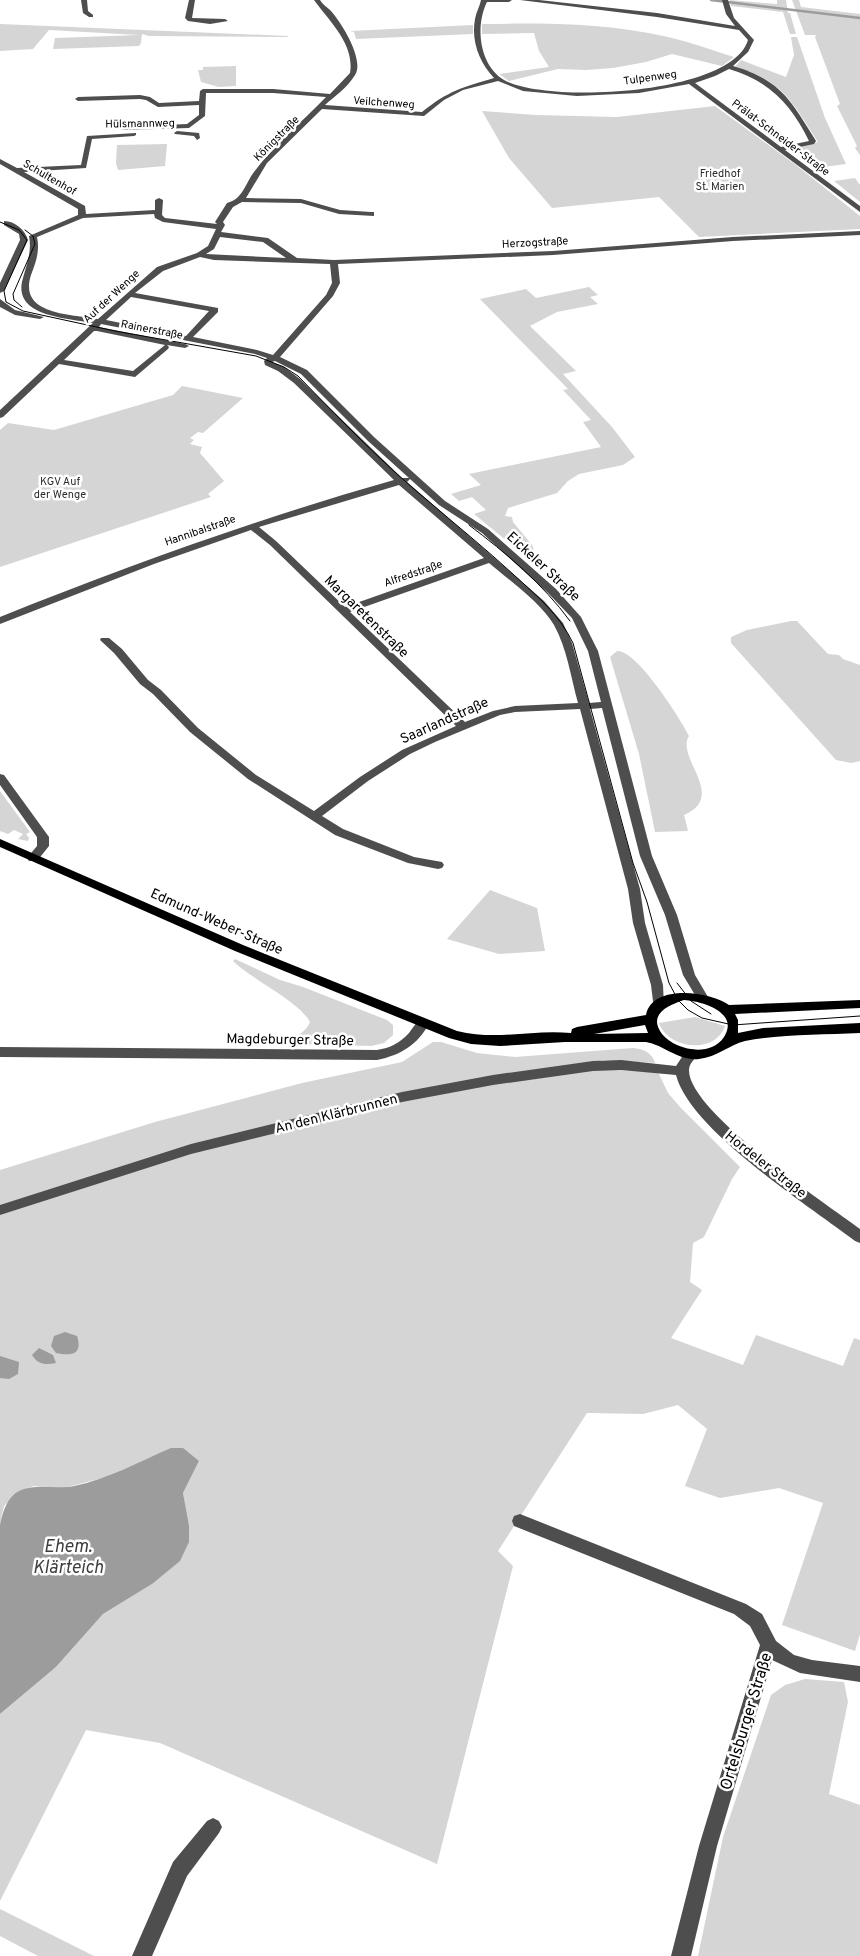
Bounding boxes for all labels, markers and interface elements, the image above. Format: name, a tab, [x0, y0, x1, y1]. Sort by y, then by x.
street label: Tulpenweg	[623, 67, 678, 89]
street label: Veilchenweg	[353, 94, 415, 112]
street label: Prälat-Schneider-Straße	[729, 96, 832, 179]
street label: Königstraße	[251, 113, 303, 165]
street label: Hülsmannweg	[105, 116, 175, 132]
street label: Schultenhof	[20, 157, 79, 199]
park label: Friedhof St. Marien	[695, 167, 745, 194]
street label: Herzogstraße	[501, 234, 569, 252]
street label: Auf der Wenge	[81, 267, 143, 326]
street label: Rainerstraße	[120, 317, 184, 343]
park label: KGV Auf der Wenge	[34, 475, 86, 502]
street label: Hannibalstraße	[163, 512, 238, 550]
street label: Eickeler Straße	[503, 529, 583, 605]
street label: Alfredstraße	[382, 557, 444, 590]
street label: Margaretenstraße	[320, 572, 412, 662]
street label: Saarlandstraße	[398, 694, 491, 748]
street label: Edmund-Weber-Straße	[148, 886, 285, 959]
street label: Magdeburger Straße	[226, 1031, 354, 1050]
street label: An den Klärbrunnen	[273, 1091, 399, 1138]
street label: Hordeler Straße	[721, 1128, 809, 1202]
water label: Ehem. Klärteich	[33, 1536, 104, 1580]
street label: Ortelsburger Straße	[717, 1650, 777, 1793]

